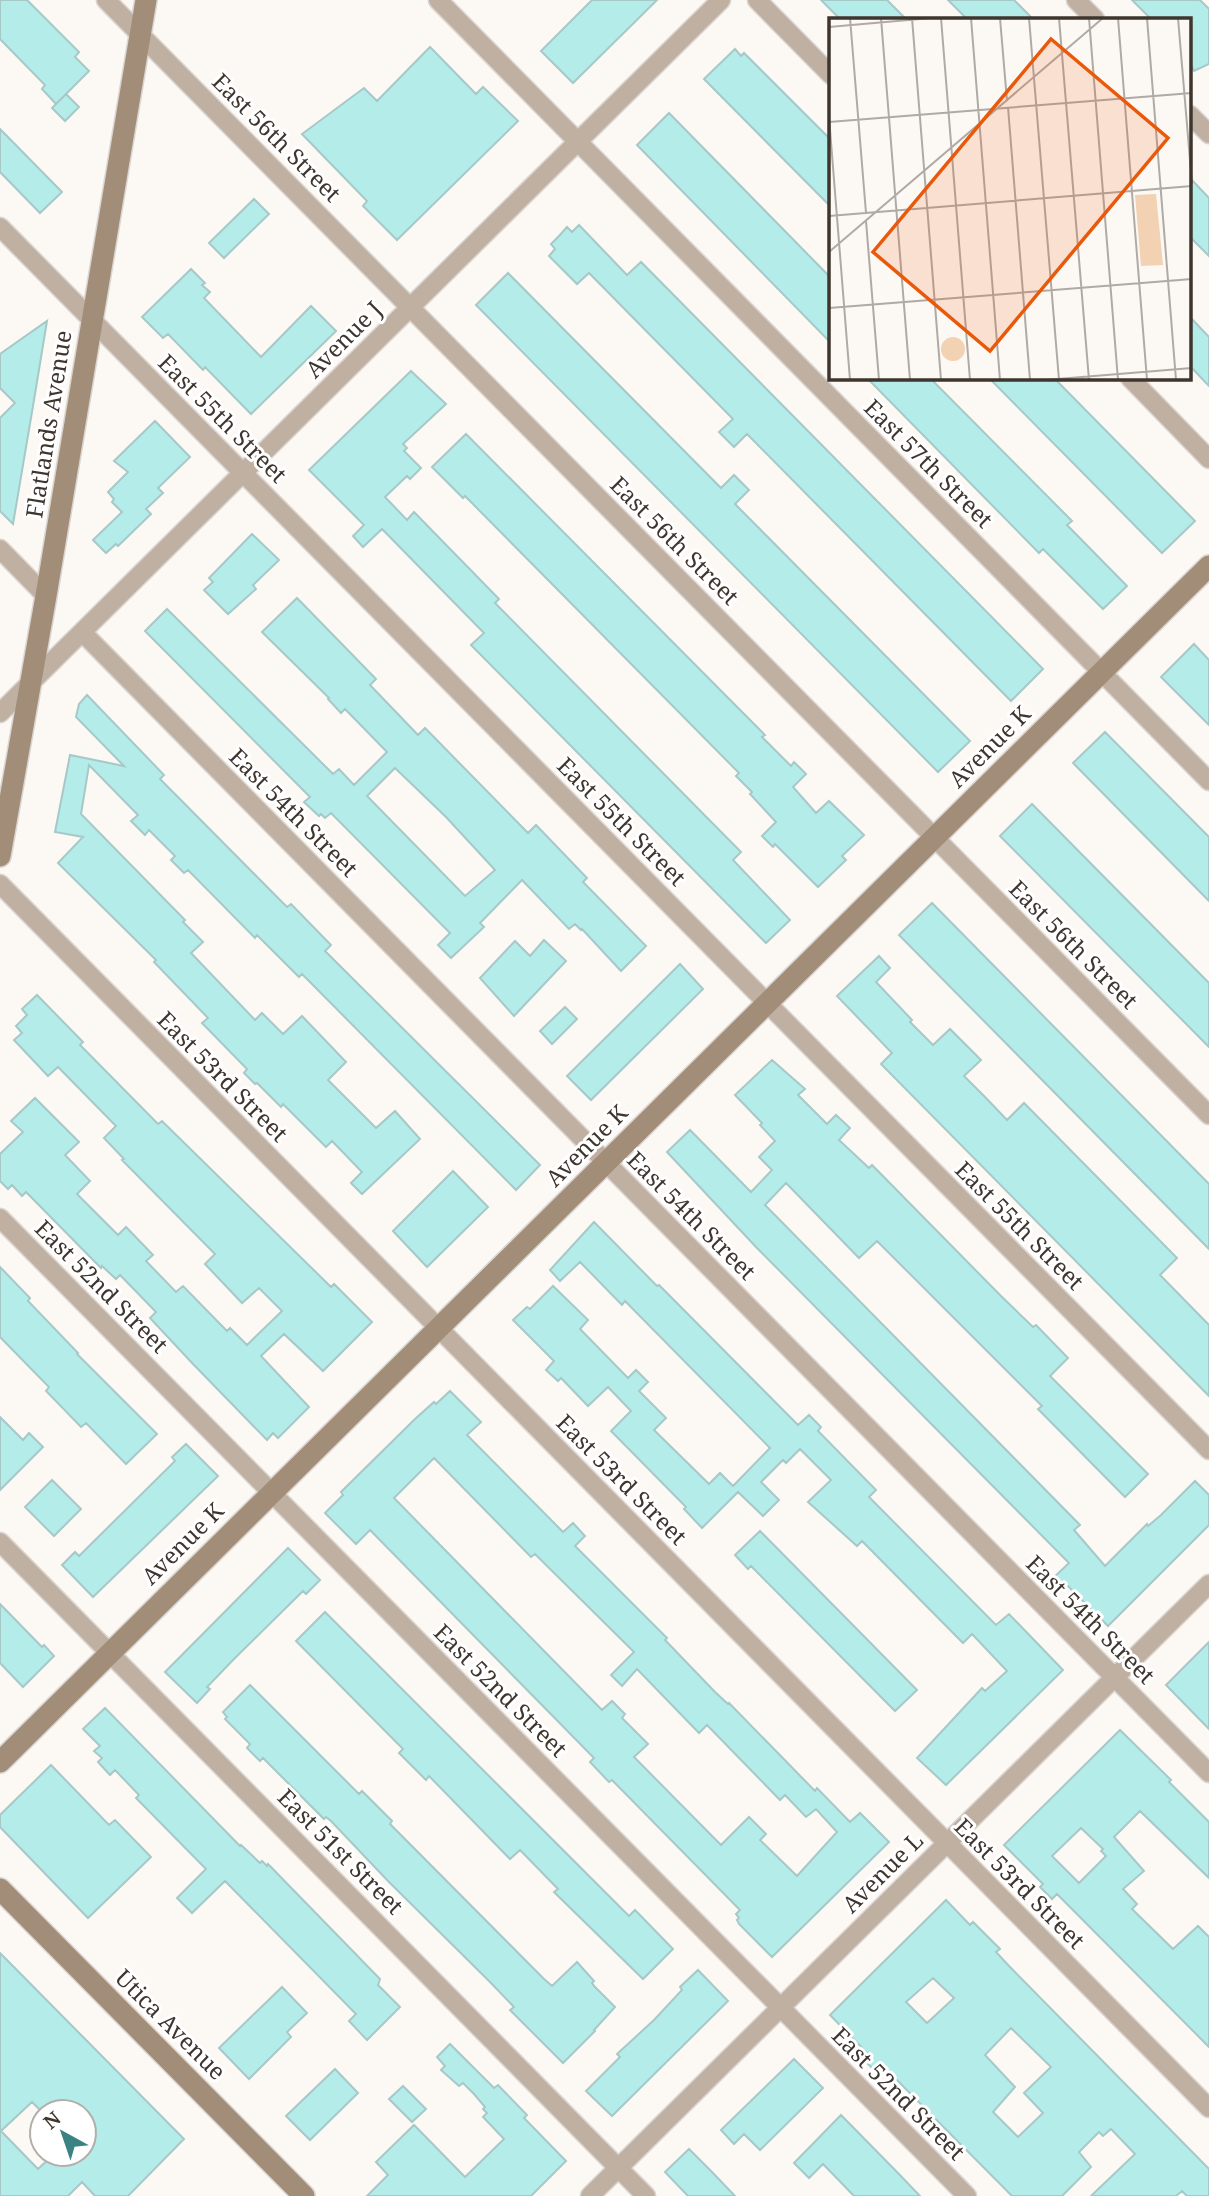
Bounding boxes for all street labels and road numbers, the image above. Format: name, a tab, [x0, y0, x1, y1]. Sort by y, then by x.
street label: East 56th Street	[205, 65, 349, 209]
street label: Avenue J	[298, 294, 388, 384]
street label: Flatlands Avenue	[17, 328, 79, 520]
street label: East 55th Street	[151, 346, 295, 490]
street label: East 57th Street	[857, 391, 1001, 535]
street label: East 56th Street	[603, 468, 747, 612]
street label: Avenue K	[941, 697, 1038, 794]
street label: East 54th Street	[222, 740, 366, 884]
street label: East 55th Street	[550, 749, 694, 893]
street label: East 56th Street	[1002, 872, 1146, 1016]
street label: East 53rd Street	[151, 1004, 295, 1148]
street label: Avenue K	[538, 1096, 635, 1193]
street label: East 54th Street	[620, 1143, 764, 1287]
street label: East 55th Street	[948, 1153, 1092, 1297]
street label: East 52nd Street	[28, 1212, 176, 1360]
street label: East 53rd Street	[550, 1407, 694, 1551]
street label: Avenue K	[134, 1494, 231, 1591]
street label: East 54th Street	[1019, 1547, 1163, 1691]
street label: East 52nd Street	[427, 1616, 575, 1764]
street label: East 51st Street	[271, 1781, 411, 1921]
street label: East 53rd Street	[948, 1811, 1092, 1955]
street label: Avenue L	[834, 1824, 930, 1920]
street label: Utica Avenue	[109, 1962, 233, 2086]
street label: East 52nd Street	[825, 2019, 973, 2167]

